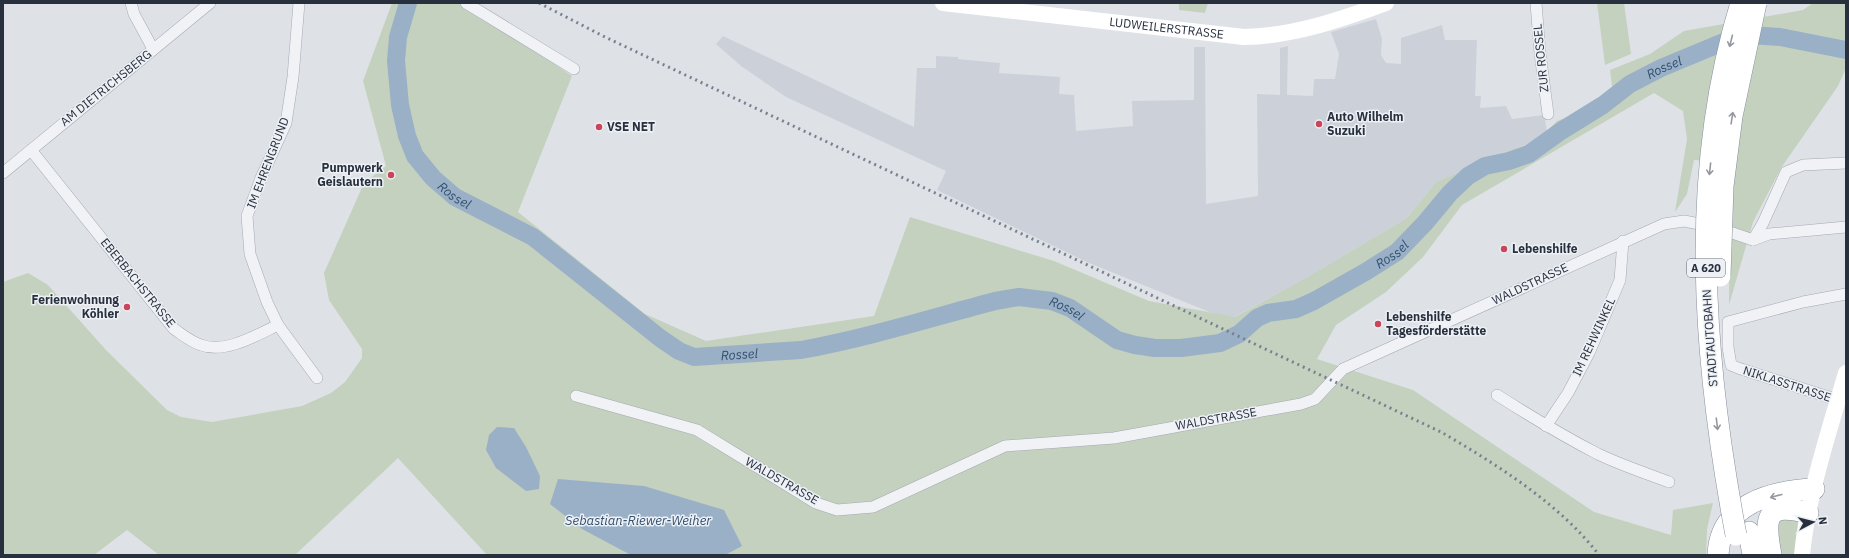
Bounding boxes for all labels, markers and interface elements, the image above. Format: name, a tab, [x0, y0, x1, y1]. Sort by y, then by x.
street label: LUDWEILERSTRASSE	[1109, 14, 1225, 42]
street label: ZUR ROSSEL	[1529, 23, 1552, 93]
one-way arrow	[1727, 34, 1734, 47]
street label: AM DIETRICHSBERG	[57, 46, 154, 129]
water label: Rossel	[1643, 52, 1685, 83]
place label: Auto Wilhelm Suzuki	[1327, 109, 1404, 138]
one-way arrow	[1728, 112, 1736, 125]
street label: IM EHRENGRUND	[243, 115, 292, 211]
place label: VSE NET	[607, 119, 655, 134]
marker: Auto Wilhelm Suzuki	[1314, 119, 1324, 129]
marker: VSE NET	[594, 122, 604, 132]
place label: Pumpwerk Geislautern	[317, 160, 383, 189]
one-way arrow	[1706, 162, 1713, 175]
marker: Pumpwerk Geislautern	[386, 170, 396, 180]
water label: Rossel	[434, 178, 474, 213]
street label: EBERBACHSTRASSE	[98, 235, 179, 330]
water label: Rossel	[1372, 237, 1413, 273]
place label: Lebenshilfe	[1512, 241, 1578, 256]
marker: Lebenshilfe	[1499, 244, 1509, 254]
street label: WALDSTRASSE	[1489, 259, 1570, 308]
road number: A 620	[1687, 259, 1725, 277]
street label: STADTAUTOBAHN	[1699, 289, 1720, 387]
place label: Ferienwohnung Köhler	[32, 292, 119, 321]
water label: Rossel	[1047, 293, 1088, 325]
street label: IM REHWINKEL	[1569, 295, 1618, 379]
marker: Ferienwohnung Köhler	[122, 302, 132, 312]
place label: Lebenshilfe Tagesförderstätte	[1386, 309, 1486, 338]
marker: Lebenshilfe Tagesförderstätte	[1373, 319, 1383, 329]
water label: Rossel	[720, 345, 759, 364]
street label: NIKLASSTRASSE	[1741, 362, 1833, 405]
street label: WALDSTRASSE	[1174, 404, 1258, 433]
one-way arrow	[1714, 417, 1721, 430]
street label: WALDSTRASSE	[743, 454, 822, 508]
one-way arrow	[1770, 492, 1783, 500]
north arrow	[1793, 502, 1833, 542]
water label: Sebastian-Riewer-Weiher	[565, 512, 712, 529]
text: N	[1815, 516, 1830, 526]

